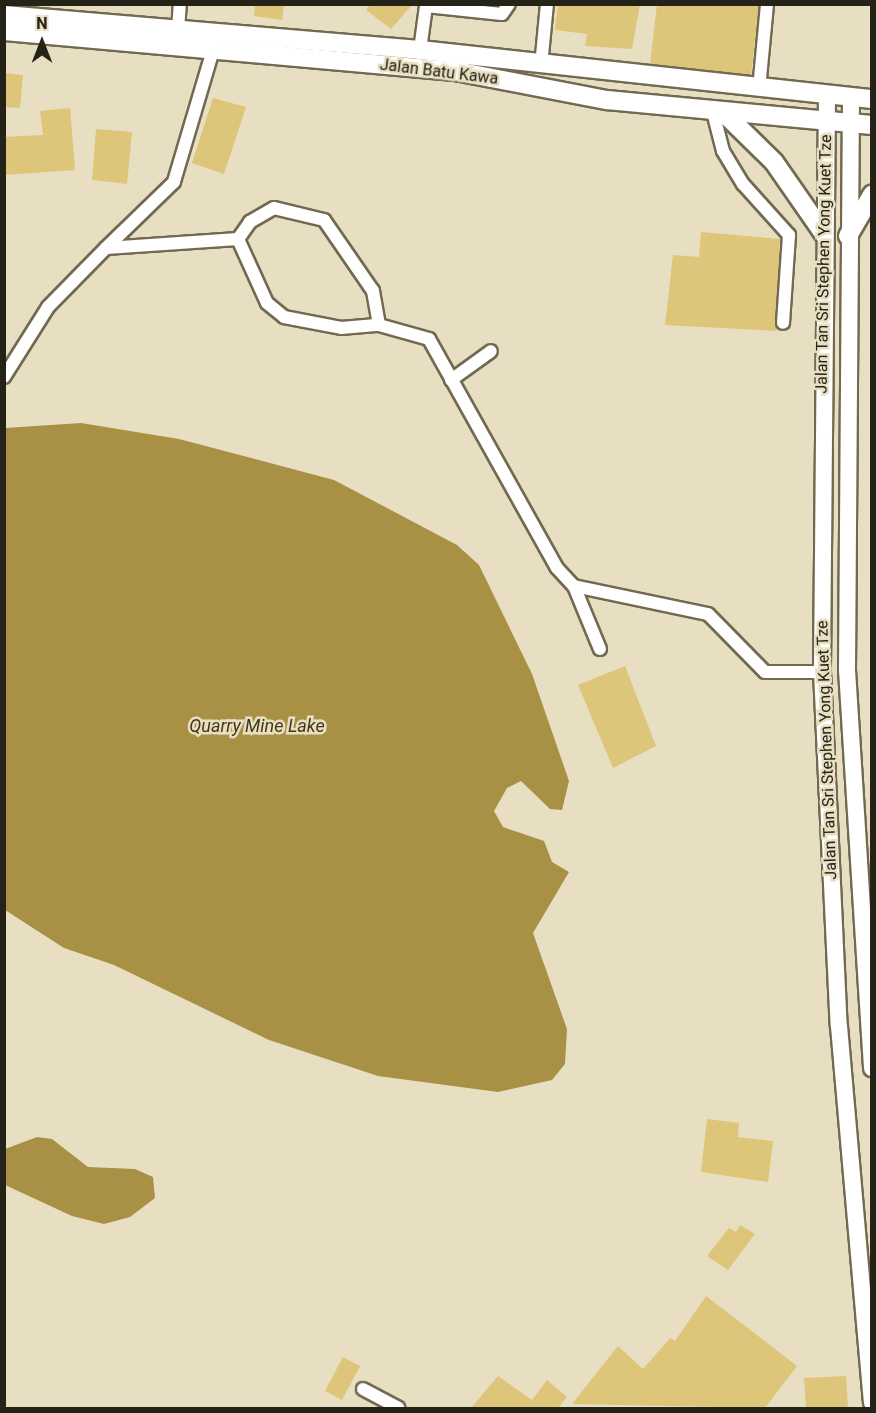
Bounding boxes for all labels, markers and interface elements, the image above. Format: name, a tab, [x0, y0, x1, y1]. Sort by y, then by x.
north arrow	[12, 12, 72, 72]
text: N	[36, 14, 48, 33]
street label: Jalan Batu Kawa	[379, 55, 499, 89]
street label: Jalan Tan Sri Stephen Yong Kuet Tze	[812, 134, 836, 394]
street label: Jalan Tan Sri Stephen Yong Kuet Tze	[813, 620, 841, 880]
water label: Quarry Mine Lake	[189, 715, 325, 737]

